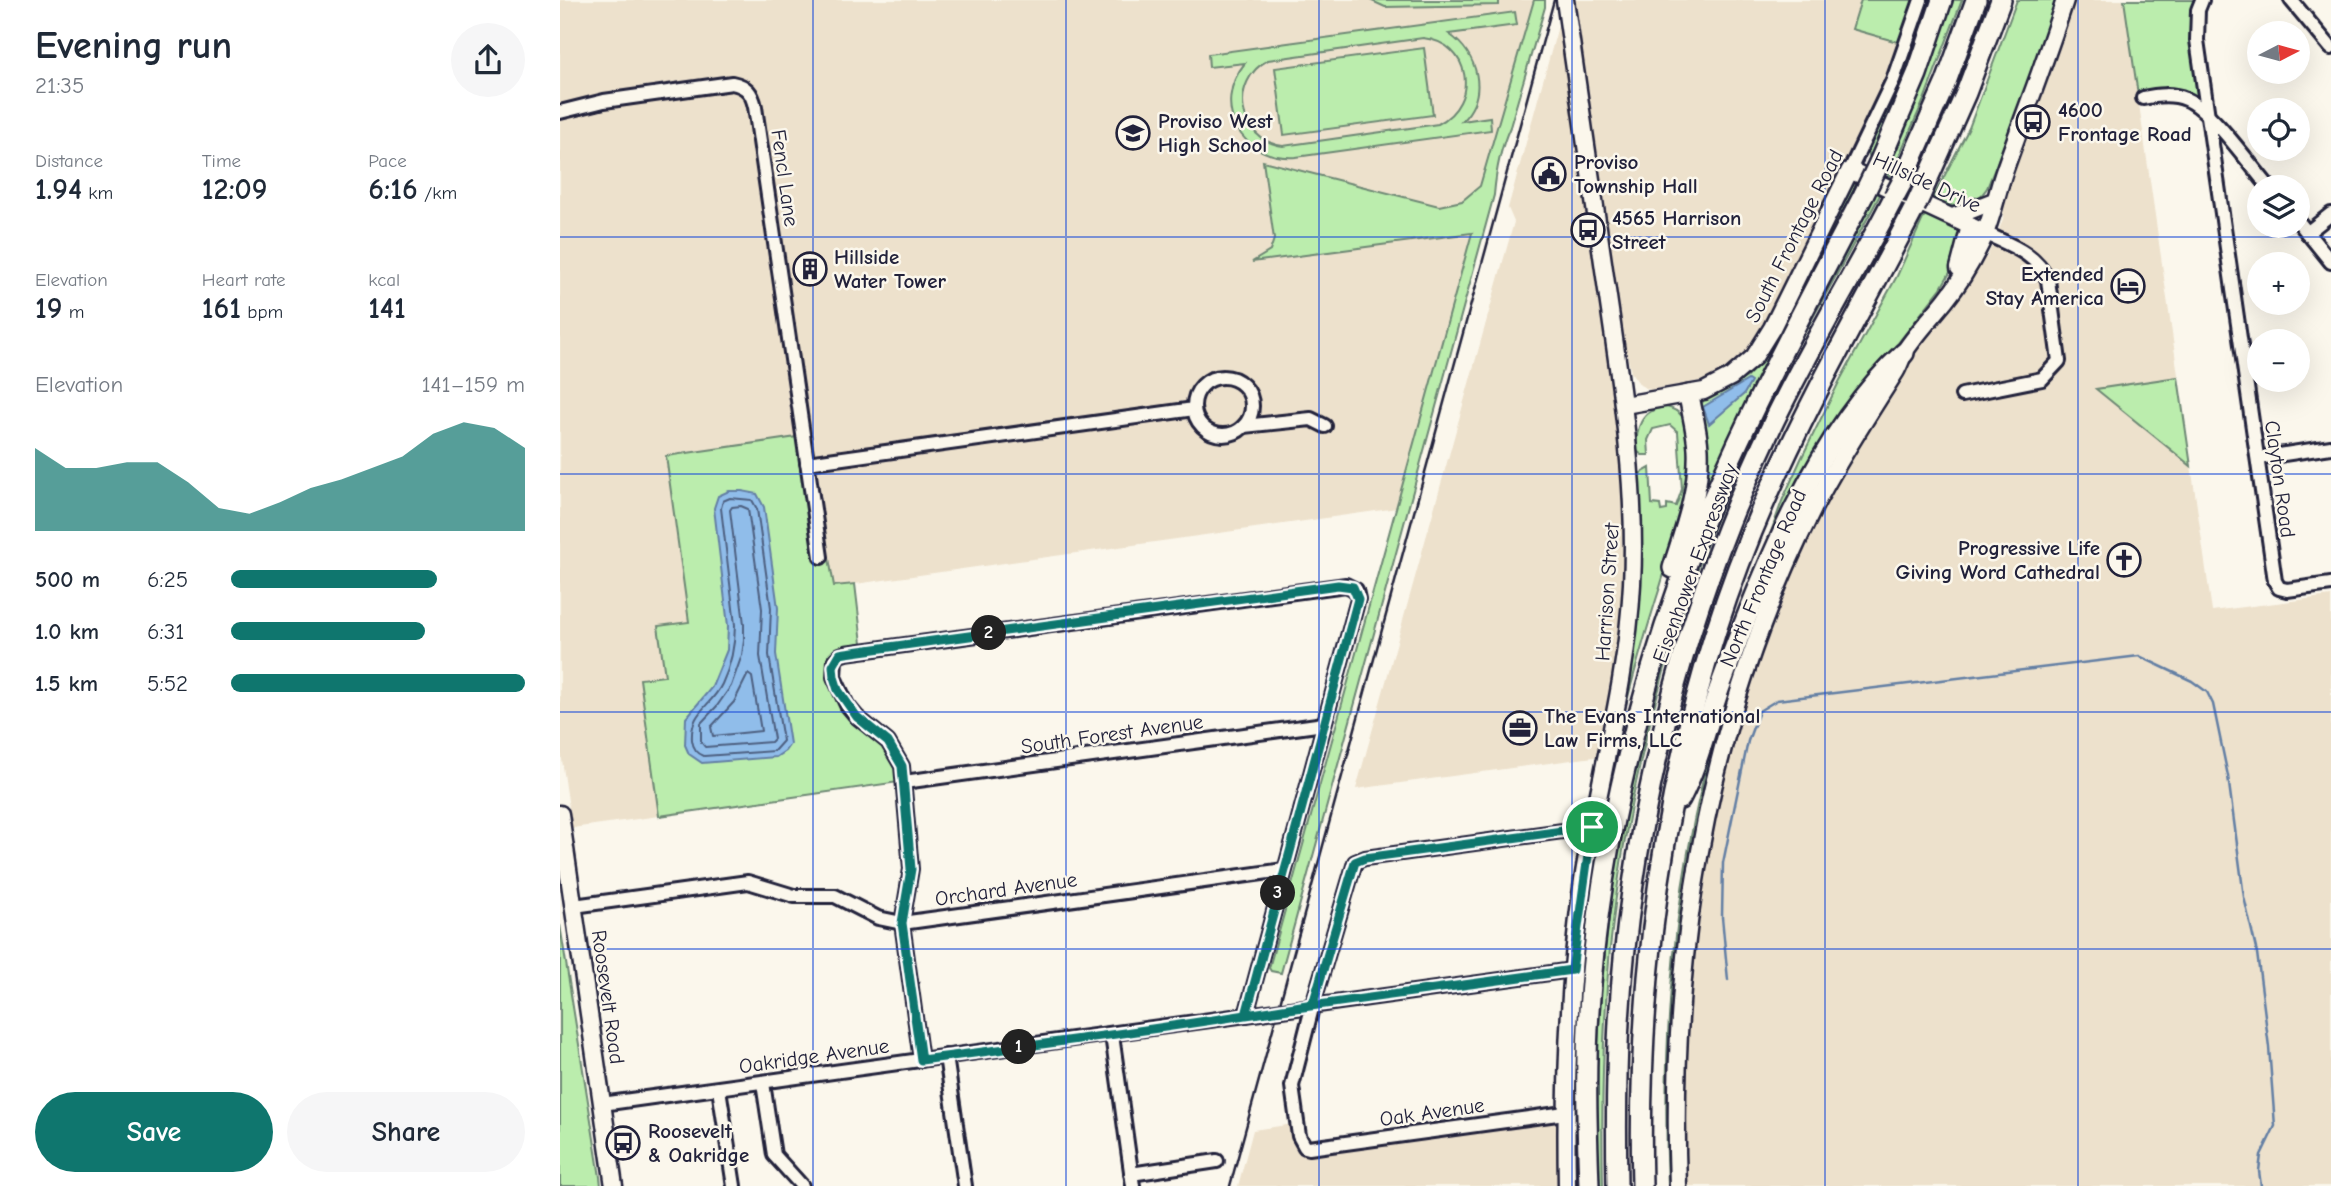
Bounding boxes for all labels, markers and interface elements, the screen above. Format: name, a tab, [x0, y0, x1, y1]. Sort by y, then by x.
north arrow	[2247, 21, 2310, 84]
map controls	[2247, 21, 2310, 392]
button: share	[451, 23, 525, 97]
text: Evening run	[35, 24, 232, 68]
text: 21:35	[35, 72, 84, 99]
place label: 4600 Frontage Road	[2058, 98, 2192, 146]
button: locate	[2247, 98, 2310, 161]
bus stop icon: 4600 Frontage Road	[2014, 103, 2052, 141]
place label: Proviso West High School	[1158, 109, 1274, 157]
school or university icon: Proviso West High School	[1114, 114, 1152, 152]
street label: Fencl Lane	[766, 128, 804, 228]
street label: South Frontage Road	[1740, 146, 1848, 326]
street label: Hillside Drive	[1869, 147, 1985, 217]
text: Distance	[35, 150, 103, 172]
text: Time	[202, 150, 241, 172]
text: Pace	[368, 150, 407, 172]
place label: Proviso Township Hall	[1574, 150, 1698, 198]
public building icon: Proviso Township Hall	[1530, 155, 1568, 193]
text: 1.94	[35, 172, 82, 207]
text: 12:09	[202, 172, 267, 207]
text: 6:16	[368, 172, 418, 207]
button: layers	[2247, 175, 2310, 238]
text: km	[82, 182, 113, 204]
text: /km	[418, 182, 457, 204]
place label: 4565 Harrison Street	[1612, 206, 1742, 254]
bus stop icon: 4565 Harrison Street	[1569, 211, 1607, 249]
place label: Hillside Water Tower	[834, 245, 947, 293]
building icon: Hillside Water Tower	[791, 250, 829, 288]
button: +	[2247, 252, 2310, 315]
place label: Extended Stay America	[1986, 262, 2104, 310]
hotel icon: Extended Stay America	[2109, 267, 2147, 305]
text: Elevation	[35, 269, 108, 291]
text: Heart rate	[202, 269, 285, 291]
text: kcal	[368, 269, 400, 291]
text: 19	[35, 291, 62, 326]
text: 161	[202, 291, 241, 326]
text: 141	[368, 291, 406, 326]
text: m	[62, 301, 85, 323]
text: bpm	[241, 301, 283, 323]
button: −	[2247, 329, 2310, 392]
text: Elevation	[35, 371, 123, 398]
text: 141–159 m	[421, 371, 525, 398]
street label: Clayton Road	[2260, 419, 2300, 539]
street label: Eisenhower Expressway	[1648, 459, 1742, 666]
street label: North Frontage Road	[1715, 486, 1811, 670]
street label: Harrison Street	[1590, 521, 1624, 662]
place label: Progressive Life Giving Word Cathedral	[1896, 536, 2100, 584]
church icon: Progressive Life Giving Word Cathedral	[2105, 541, 2143, 579]
text: 500 m	[35, 566, 100, 593]
text: 6:25	[147, 566, 188, 593]
pin: 2	[972, 616, 1006, 650]
text: 1.0 km	[35, 618, 99, 645]
text: 6:31	[147, 618, 184, 645]
text: 2	[984, 621, 993, 643]
text: 1.5 km	[35, 670, 98, 697]
text: 5:52	[147, 670, 188, 697]
place label: The Evans International Law Firms, LLC	[1544, 704, 1760, 752]
street label: South Forest Avenue	[1019, 709, 1205, 759]
office icon: The Evans International Law Firms, LLC	[1501, 709, 1539, 747]
pin	[1562, 797, 1622, 857]
icon: arrive	[1573, 808, 1611, 846]
street label: Orchard Avenue	[933, 867, 1079, 911]
pin: 3	[1260, 876, 1296, 910]
text: 3	[1273, 881, 1282, 903]
street label: Roosevelt Road	[587, 928, 629, 1066]
pin: 1	[1002, 1030, 1036, 1064]
street label: Oakridge Avenue	[737, 1034, 891, 1078]
text: 1	[1015, 1035, 1022, 1057]
button: Save	[35, 1092, 273, 1172]
button: Share	[287, 1092, 525, 1172]
street label: Oak Avenue	[1378, 1093, 1486, 1131]
place label: Roosevelt & Oakridge	[648, 1119, 749, 1167]
bus stop icon: Roosevelt & Oakridge	[604, 1124, 642, 1162]

